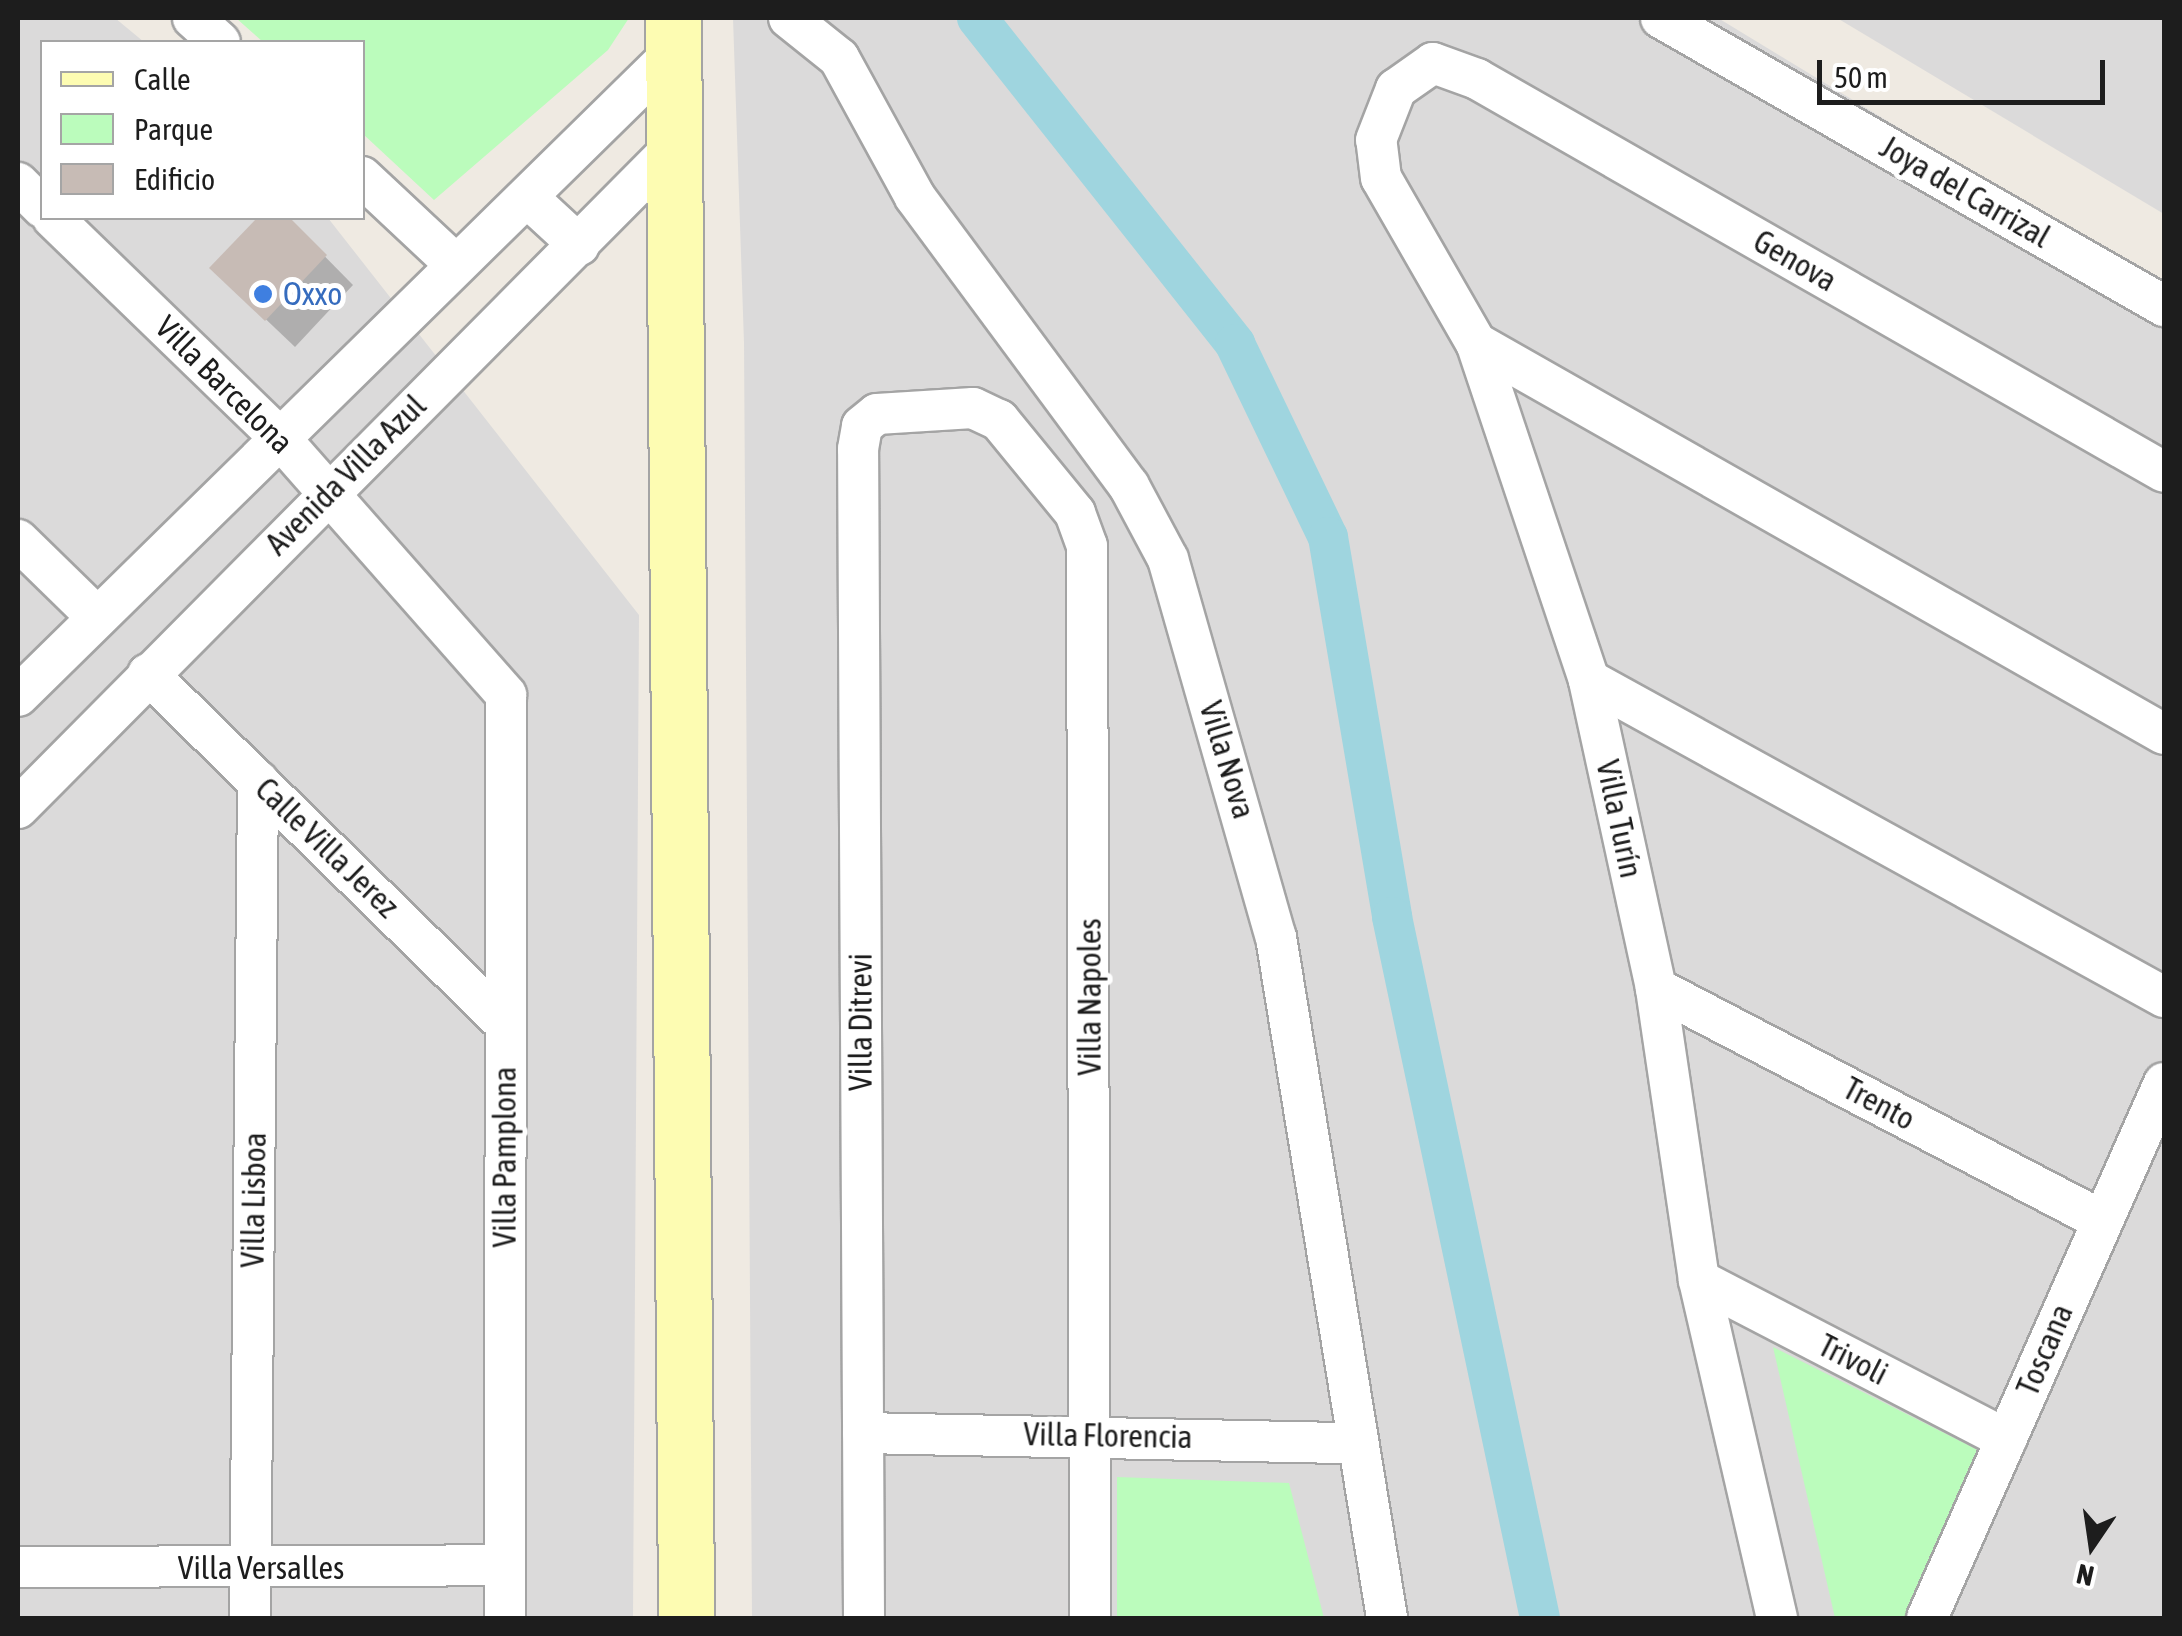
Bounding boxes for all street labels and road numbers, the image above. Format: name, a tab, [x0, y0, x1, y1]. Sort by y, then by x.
street label: Joya del Carrizal	[1873, 128, 2057, 256]
street label: Genova	[1747, 222, 1843, 300]
street label: Villa Barcelona	[147, 308, 301, 462]
street label: Avenida Villa Azul	[258, 387, 434, 563]
street label: Villa Nova	[1191, 697, 1263, 823]
street label: Villa Turín	[1588, 757, 1650, 881]
street label: Calle Villa Jerez	[247, 770, 407, 926]
street label: Villa Napoles	[1071, 918, 1109, 1076]
street label: Villa Ditrevi	[842, 953, 880, 1091]
street label: Villa Pamplona	[486, 1067, 524, 1247]
street label: Trento	[1837, 1069, 1921, 1139]
street label: Villa Lisboa	[234, 1132, 274, 1268]
street label: Toscana	[2009, 1299, 2081, 1401]
street label: Trivoli	[1812, 1326, 1894, 1394]
street label: Villa Florencia	[1023, 1415, 1193, 1457]
street label: Villa Versalles	[178, 1549, 344, 1587]

